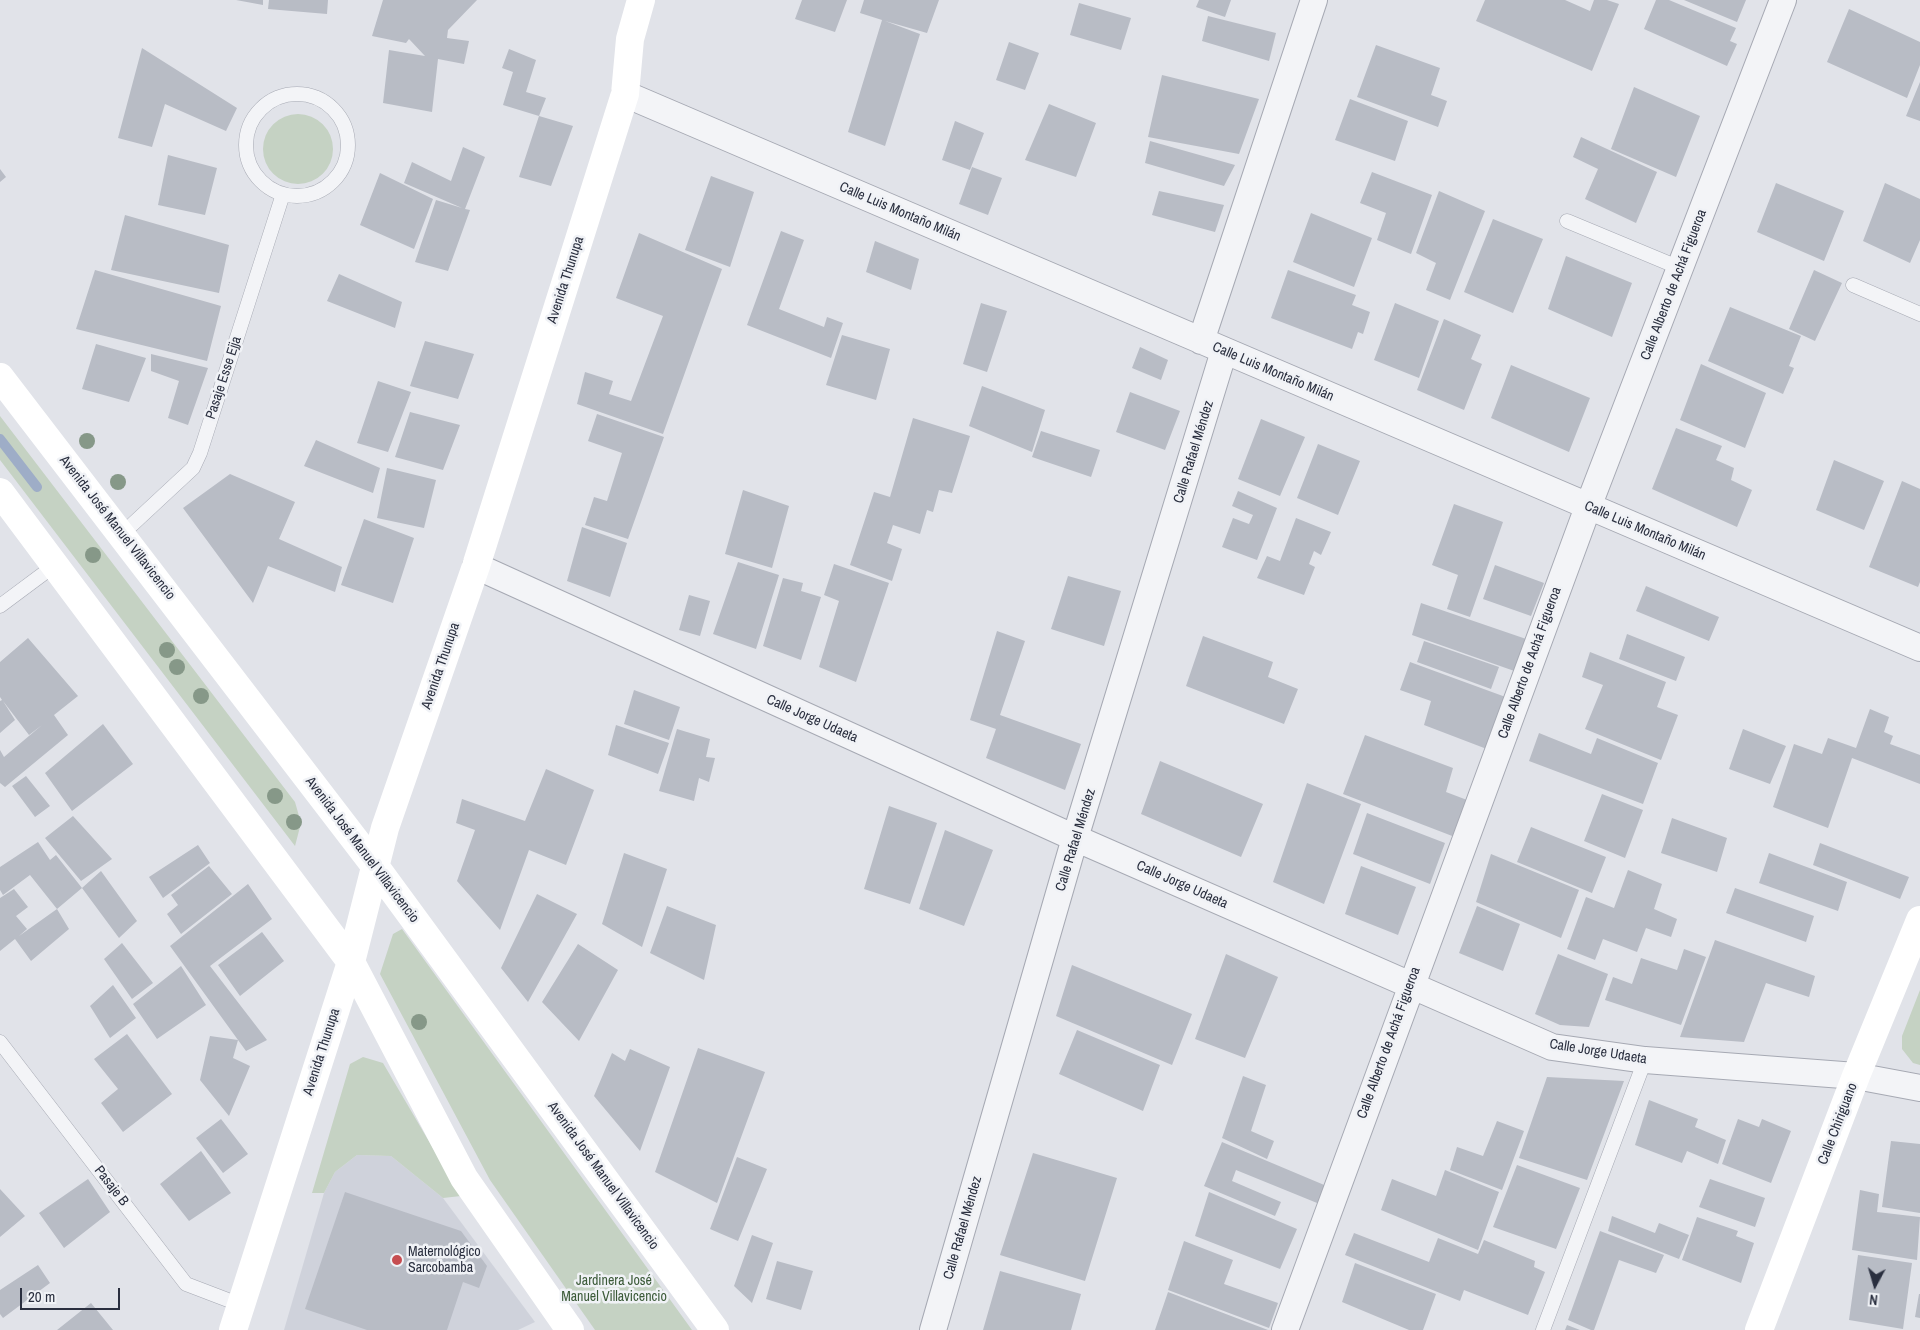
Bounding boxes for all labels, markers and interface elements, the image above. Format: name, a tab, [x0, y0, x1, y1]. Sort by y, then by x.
street label: Calle Luis Montaño Milán	[837, 179, 963, 245]
street label: Calle Alberto de Achá Figueroa	[1637, 207, 1711, 363]
street label: Avenida Thunupa	[544, 234, 588, 326]
street label: Pasaje Esse Ejja	[203, 334, 245, 422]
street label: Calle Luis Montaño Milán	[1210, 339, 1336, 405]
street label: Calle Rafael Méndez	[1170, 399, 1218, 505]
street label: Avenida José Manuel Villavicencio	[55, 453, 179, 603]
street label: Calle Luis Montaño Milán	[1582, 498, 1708, 564]
street label: Calle Alberto de Achá Figueroa	[1495, 585, 1565, 741]
street label: Avenida Thunupa	[418, 621, 464, 711]
street label: Calle Jorge Udaeta	[764, 691, 860, 747]
street label: Avenida José Manuel Villavicencio	[302, 774, 422, 926]
street label: Calle Rafael Méndez	[1052, 787, 1100, 893]
street label: Calle Jorge Udaeta	[1134, 857, 1230, 913]
street label: Calle Alberto de Achá Figueroa	[1354, 965, 1424, 1121]
street label: Avenida Thunupa	[300, 1006, 344, 1098]
street label: Calle Jorge Udaeta	[1548, 1036, 1648, 1068]
street label: Calle Chiriguano	[1815, 1081, 1861, 1167]
street label: Avenida José Manuel Villavicencio	[544, 1099, 662, 1253]
street label: Pasaje B	[90, 1163, 132, 1209]
street label: Calle Rafael Méndez	[940, 1174, 986, 1282]
place label: Maternológico Sarcobamba	[408, 1244, 481, 1276]
marker: Maternológico Sarcobamba	[390, 1253, 404, 1267]
north arrow	[1850, 1260, 1900, 1310]
park label: Jardinera José Manuel Villavicencio	[561, 1273, 667, 1305]
scale bar	[22, 1278, 122, 1310]
text: 20 m	[28, 1286, 55, 1307]
text: N	[1868, 1291, 1879, 1309]

